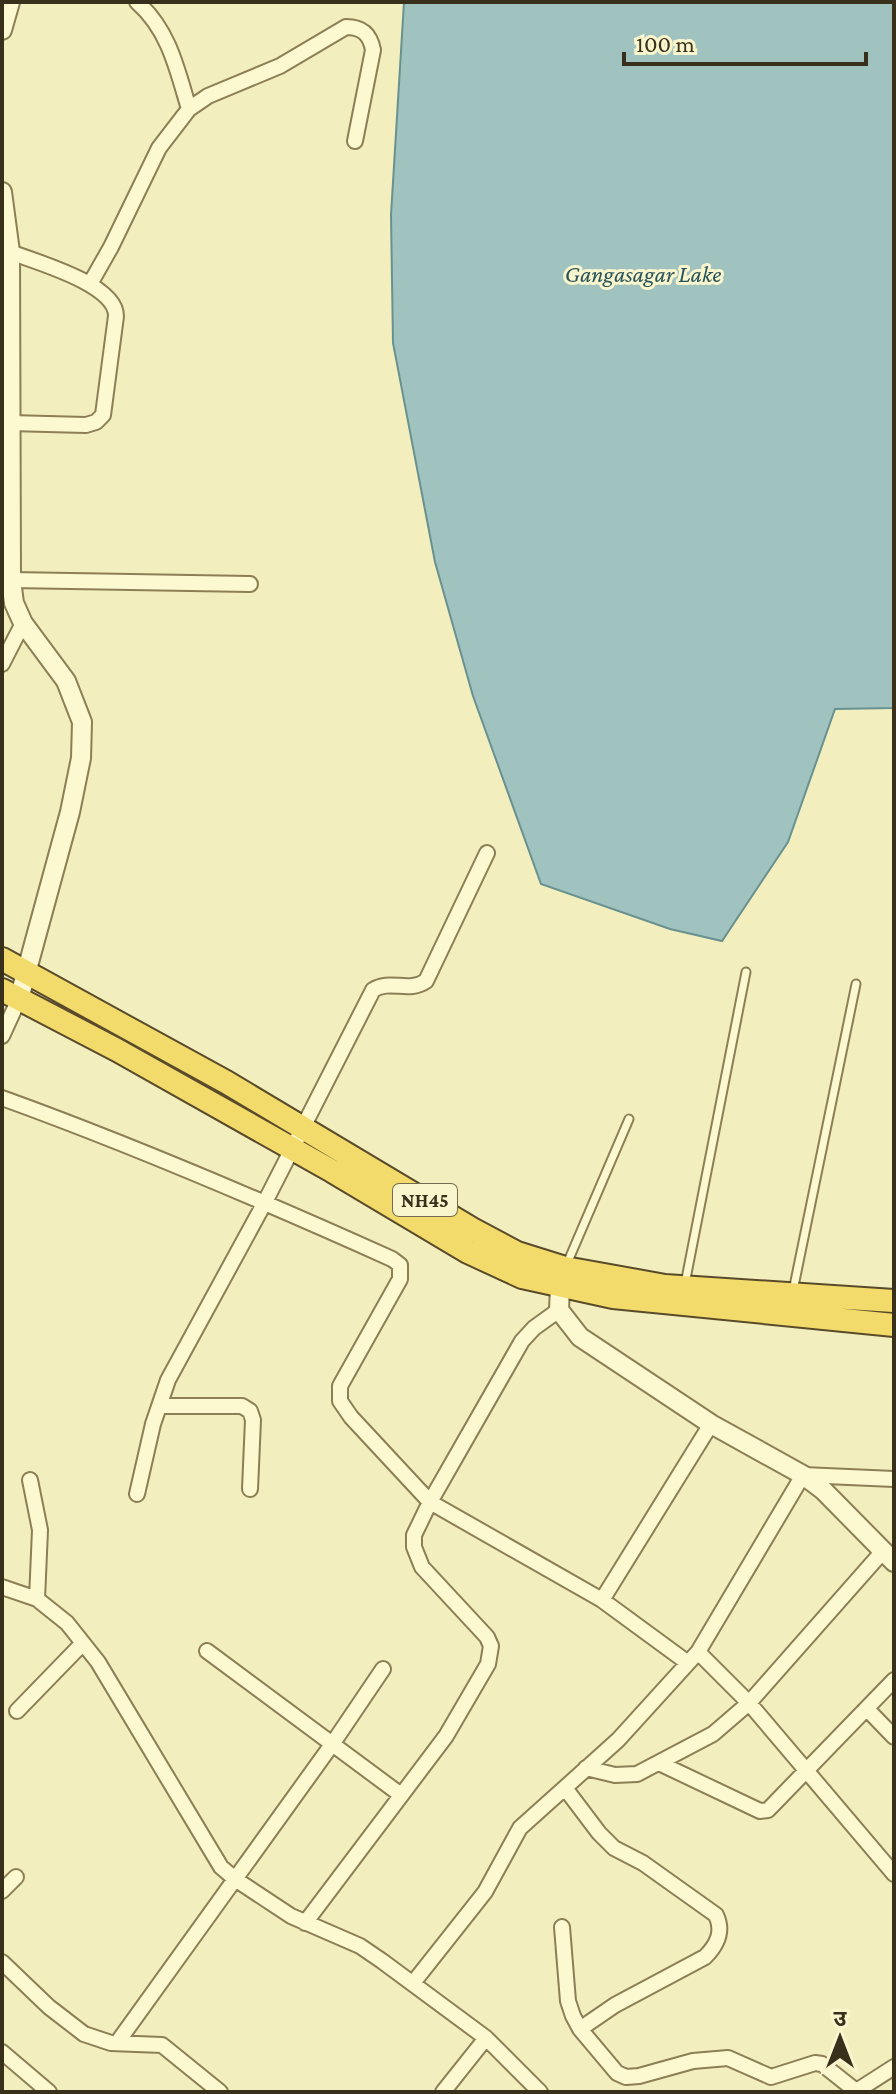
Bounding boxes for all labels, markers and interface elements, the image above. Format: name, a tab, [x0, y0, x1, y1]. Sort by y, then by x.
scale bar	[624, 16, 866, 66]
text: 100 m	[636, 30, 695, 57]
water label: Gangasagar Lake	[565, 260, 721, 287]
road number: NH45	[393, 1184, 457, 1216]
north arrow	[800, 1998, 880, 2078]
text: उ	[834, 2006, 848, 2031]

